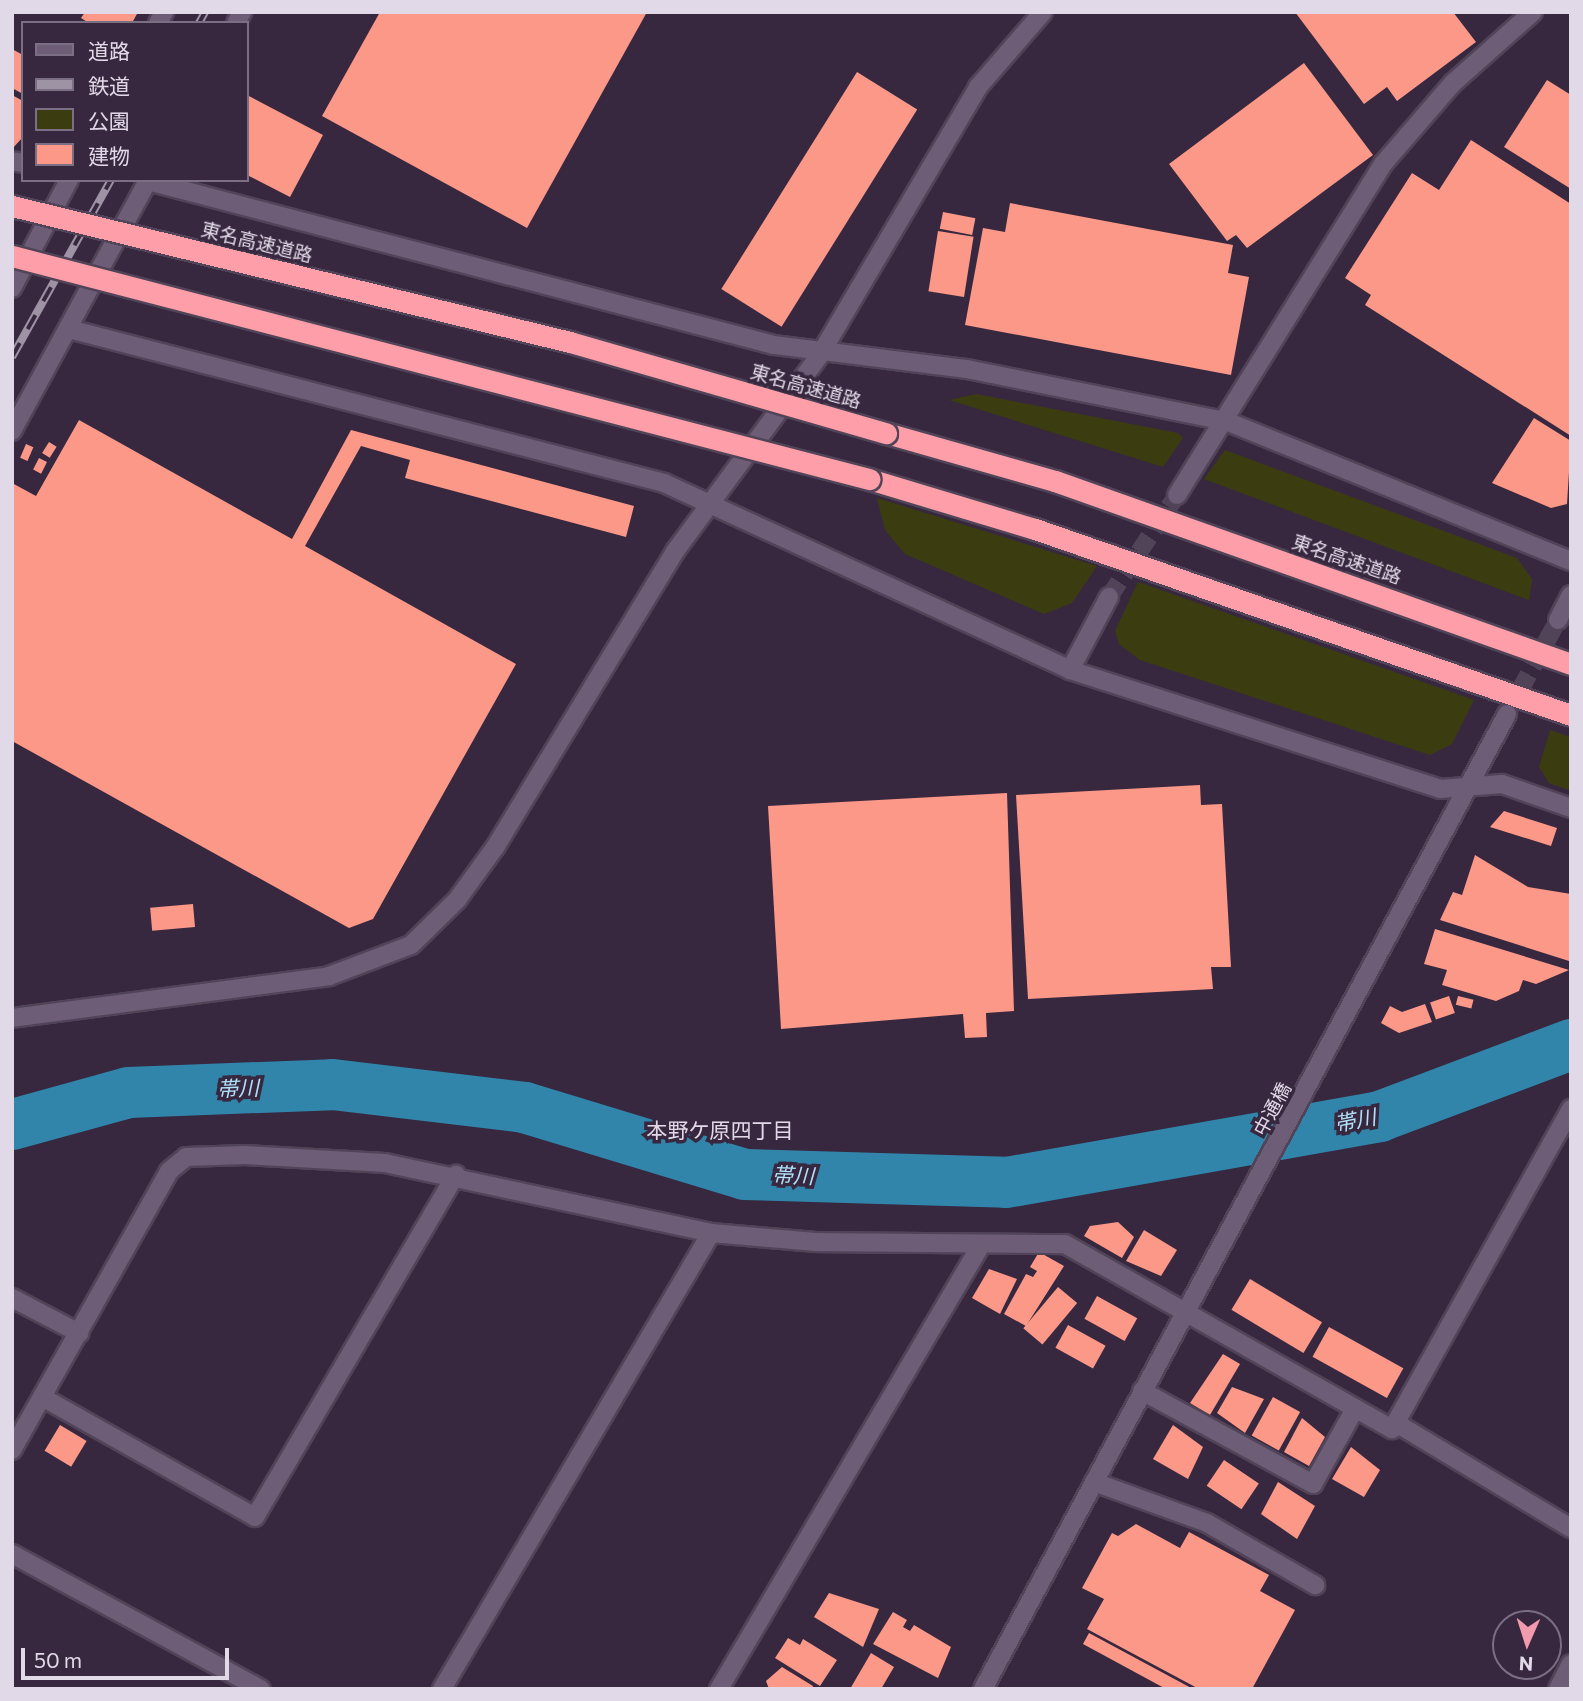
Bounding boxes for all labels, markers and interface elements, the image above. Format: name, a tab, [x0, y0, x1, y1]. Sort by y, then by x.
legend	[21, 21, 248, 182]
text: 道路	[88, 38, 130, 63]
text: 鉄道	[88, 73, 130, 98]
text: 公園	[88, 108, 130, 133]
text: 建物	[88, 143, 130, 168]
street label: 東名高速道路	[199, 217, 315, 267]
street label: 東名高速道路	[748, 359, 864, 413]
street label: 東名高速道路	[1289, 530, 1405, 588]
water label: 帯川	[217, 1075, 259, 1101]
street label: 中通橋	[1249, 1078, 1295, 1140]
water label: 帯川	[1332, 1104, 1378, 1136]
district label: 本野ケ原四丁目	[647, 1117, 793, 1143]
water label: 帯川	[772, 1162, 814, 1188]
north arrow	[1492, 1610, 1562, 1680]
scale bar	[24, 1634, 233, 1678]
text: 50 m	[34, 1647, 82, 1672]
text: N	[1518, 1653, 1534, 1676]

